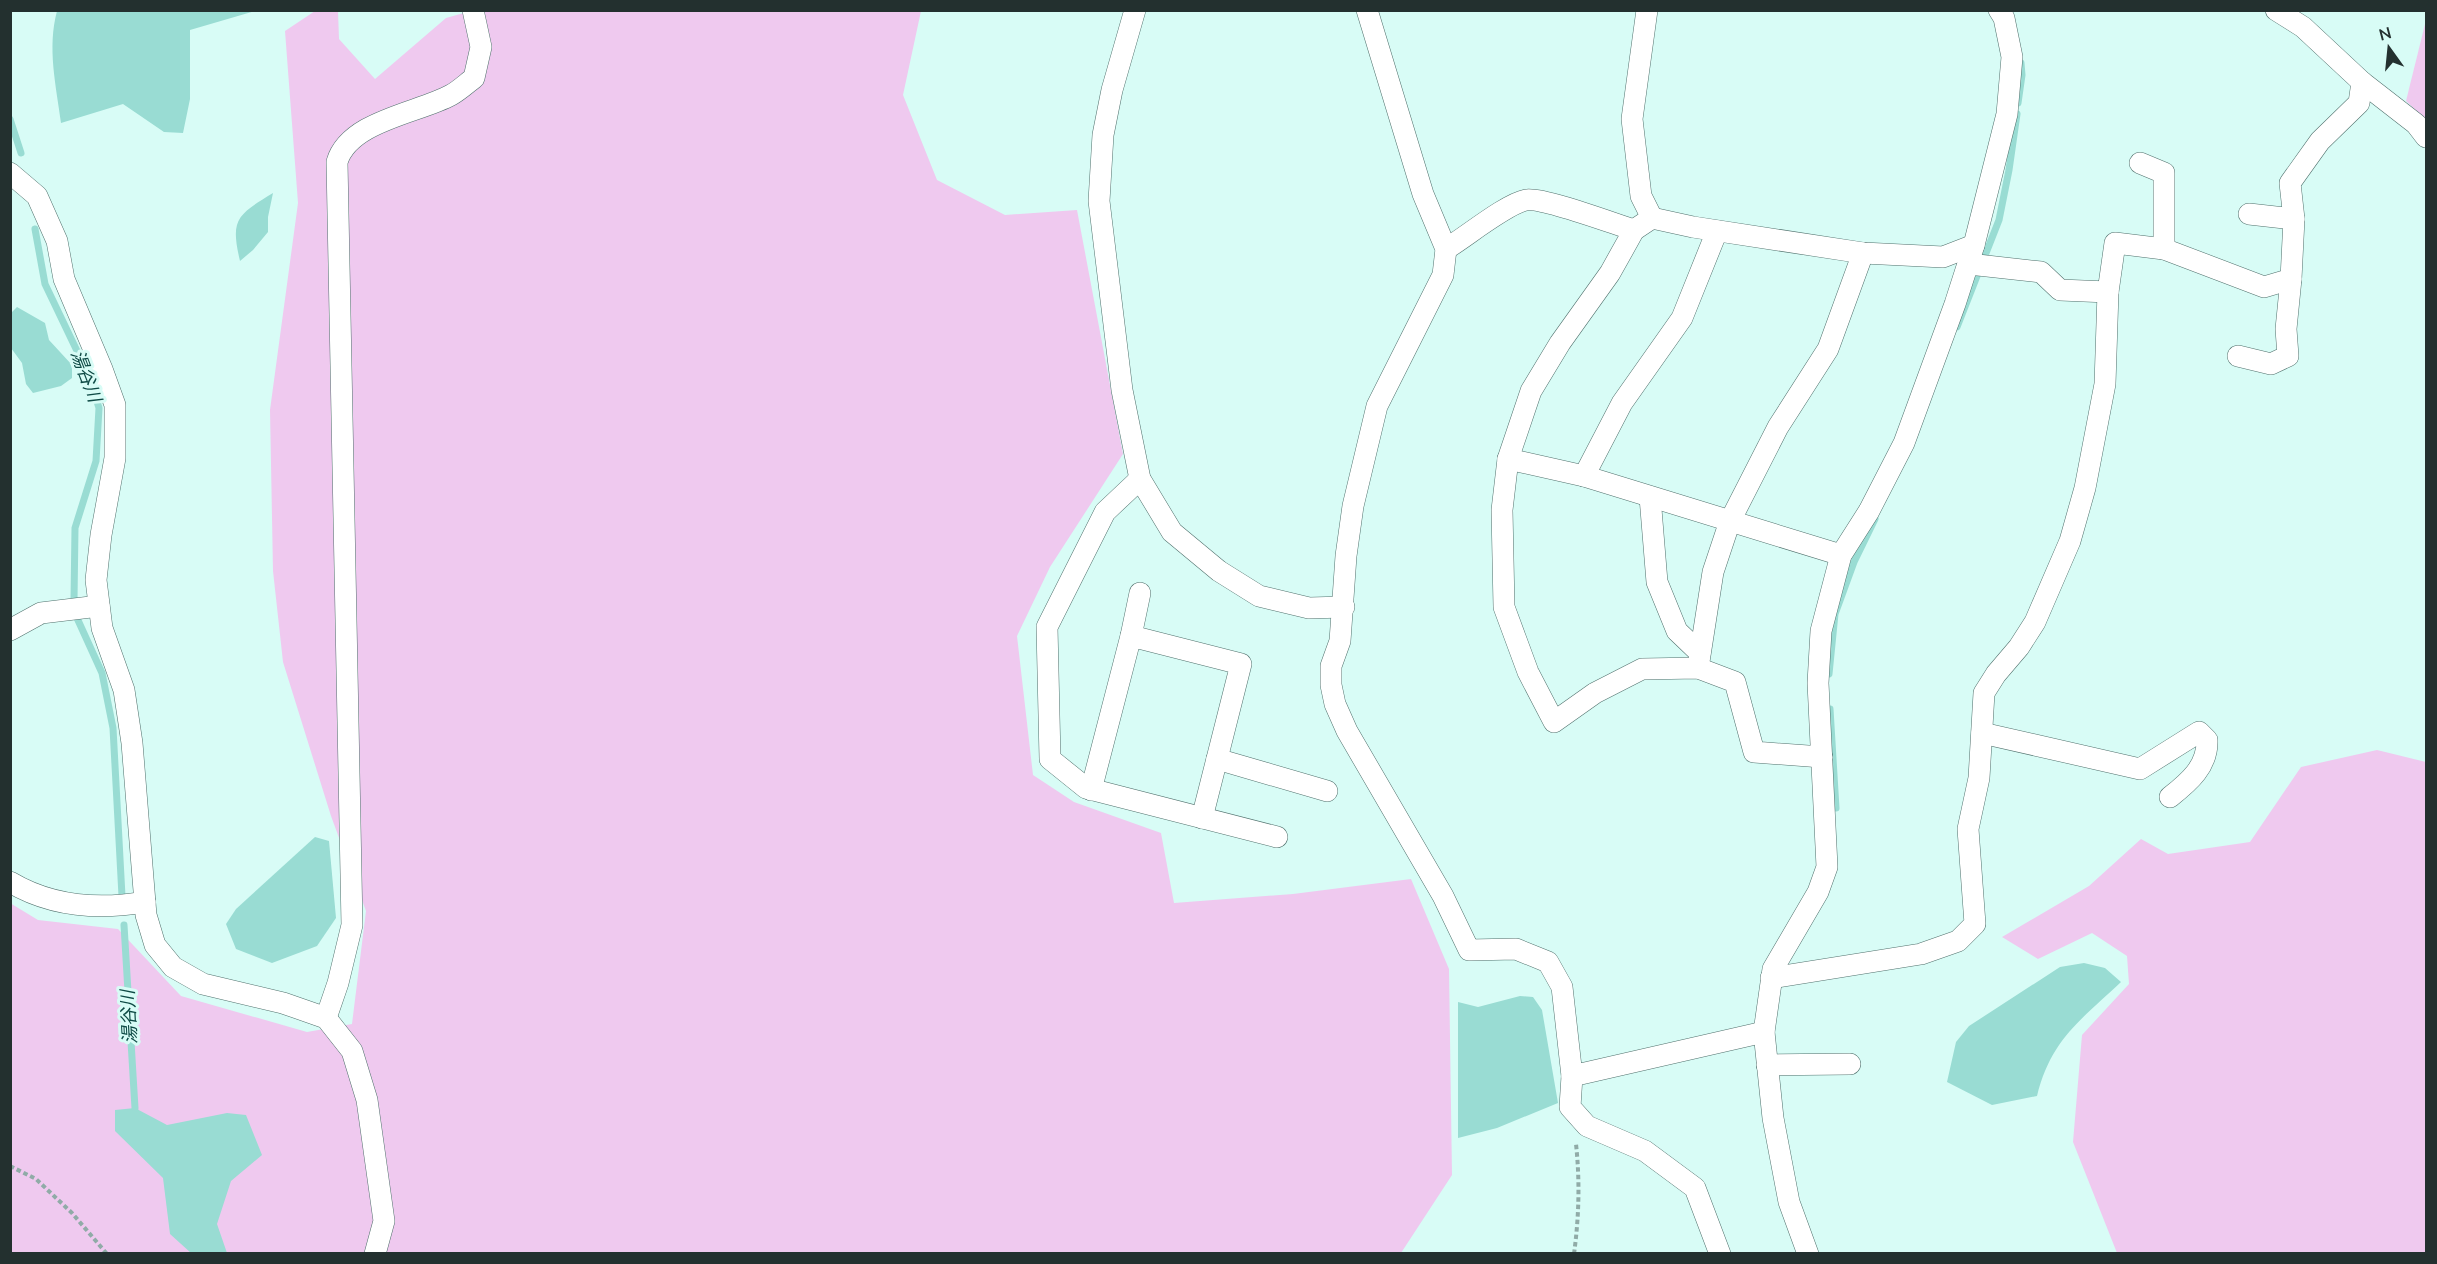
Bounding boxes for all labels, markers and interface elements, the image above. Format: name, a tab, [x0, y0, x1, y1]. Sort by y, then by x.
north arrow	[2359, 18, 2419, 78]
text: N	[2377, 22, 2394, 45]
water label: 湯谷川	[66, 346, 108, 407]
water label: 湯谷川	[115, 987, 141, 1045]

